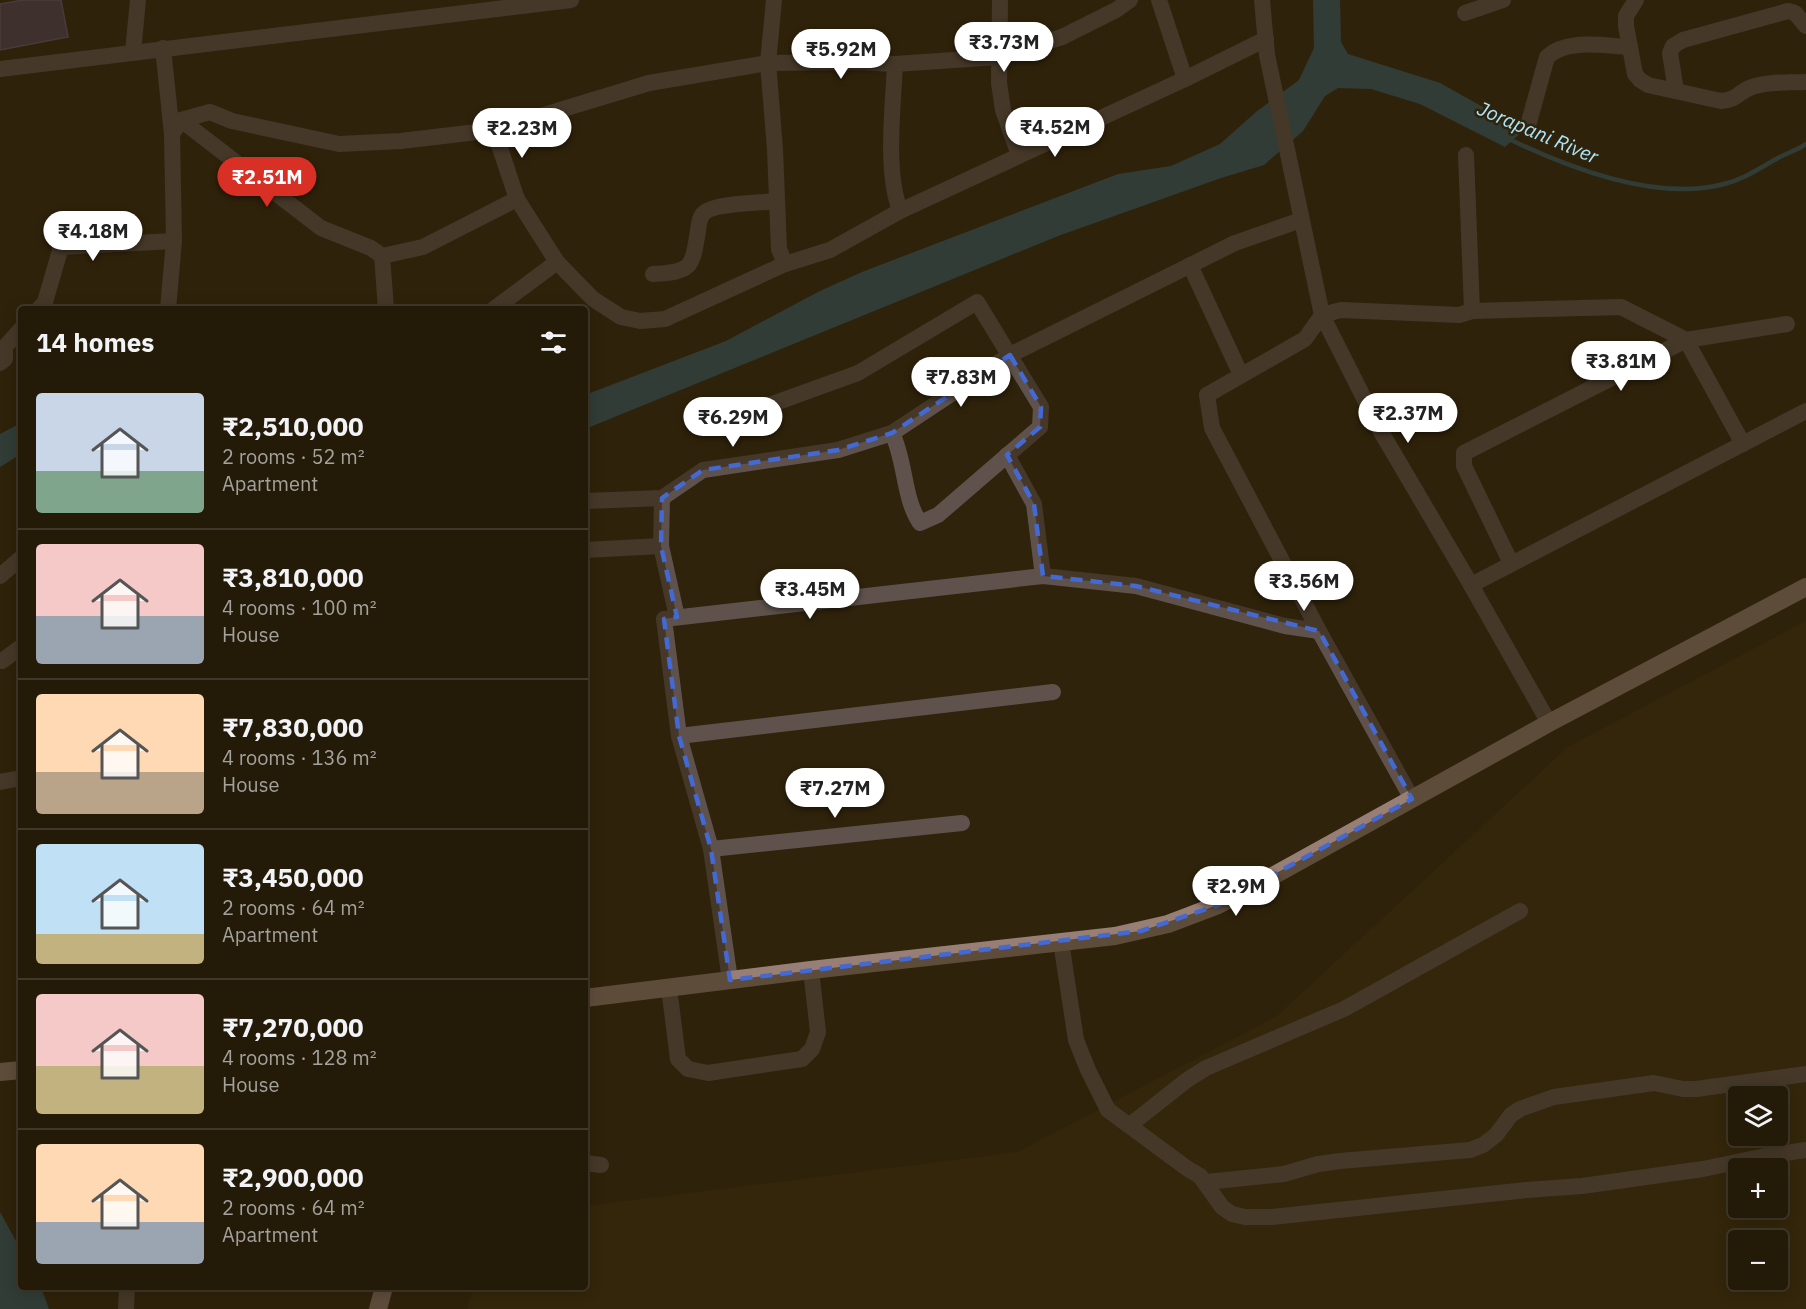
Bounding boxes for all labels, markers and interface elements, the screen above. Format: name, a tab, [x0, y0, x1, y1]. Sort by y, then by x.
pin: ₹3.73M	[955, 22, 1053, 73]
text: ₹3.73M	[968, 28, 1040, 55]
pin: ₹5.92M	[792, 29, 890, 80]
text: ₹5.92M	[805, 35, 877, 62]
water label: Jorapani River	[1473, 94, 1603, 170]
pin: ₹4.52M	[1006, 107, 1104, 158]
pin: ₹2.23M	[473, 108, 571, 159]
text: ₹4.52M	[1019, 113, 1091, 140]
text: ₹2.23M	[486, 114, 558, 141]
pin: ₹2.51M	[218, 157, 316, 208]
text: ₹2.51M	[231, 163, 303, 190]
pin: ₹4.18M	[44, 211, 142, 262]
text: ₹4.18M	[57, 217, 129, 244]
text: 14 homes	[36, 325, 154, 359]
icon: filters	[537, 326, 570, 359]
pin: ₹3.81M	[1572, 341, 1670, 392]
text: ₹3.81M	[1585, 347, 1657, 374]
pin: ₹7.83M	[912, 357, 1010, 408]
text: ₹7.83M	[925, 363, 997, 390]
pin: ₹2.37M	[1359, 393, 1457, 444]
pin: ₹6.29M	[684, 397, 782, 448]
text: ₹2.37M	[1372, 399, 1444, 426]
text: ₹6.29M	[697, 403, 769, 430]
text: ₹2,510,000	[222, 409, 364, 443]
icon: home	[84, 417, 156, 489]
text: 2 rooms · 52 m²	[222, 443, 365, 470]
text: Apartment	[222, 470, 318, 497]
text: ₹3,810,000	[222, 560, 364, 594]
pin: ₹3.56M	[1255, 561, 1353, 612]
text: ₹3.56M	[1268, 567, 1340, 594]
icon: home	[84, 568, 156, 640]
pin: ₹3.45M	[761, 569, 859, 620]
text: ₹3.45M	[774, 575, 846, 602]
text: 4 rooms · 100 m²	[222, 594, 377, 621]
text: House	[222, 621, 279, 648]
text: ₹7,830,000	[222, 710, 364, 744]
icon: home	[84, 718, 156, 790]
text: 4 rooms · 136 m²	[222, 744, 377, 771]
pin: ₹7.27M	[786, 768, 884, 819]
text: House	[222, 771, 279, 798]
text: ₹7.27M	[799, 774, 871, 801]
text: ₹3,450,000	[222, 860, 364, 894]
pin: ₹2.9M	[1194, 866, 1278, 917]
icon: home	[84, 868, 156, 940]
text: ₹2.9M	[1206, 872, 1266, 899]
text: 2 rooms · 64 m²	[222, 894, 365, 921]
text: Apartment	[222, 921, 318, 948]
text: ₹7,270,000	[222, 1010, 364, 1044]
icon: home	[84, 1018, 156, 1090]
text: 4 rooms · 128 m²	[222, 1044, 377, 1071]
text: House	[222, 1071, 279, 1098]
map controls	[1728, 1086, 1788, 1290]
button: layers	[1728, 1086, 1788, 1146]
button: +	[1728, 1158, 1788, 1218]
text: ₹2,900,000	[222, 1160, 364, 1194]
icon: home	[84, 1168, 156, 1240]
text: 2 rooms · 64 m²	[222, 1194, 365, 1221]
text: Apartment	[222, 1221, 318, 1248]
button: −	[1728, 1230, 1788, 1290]

